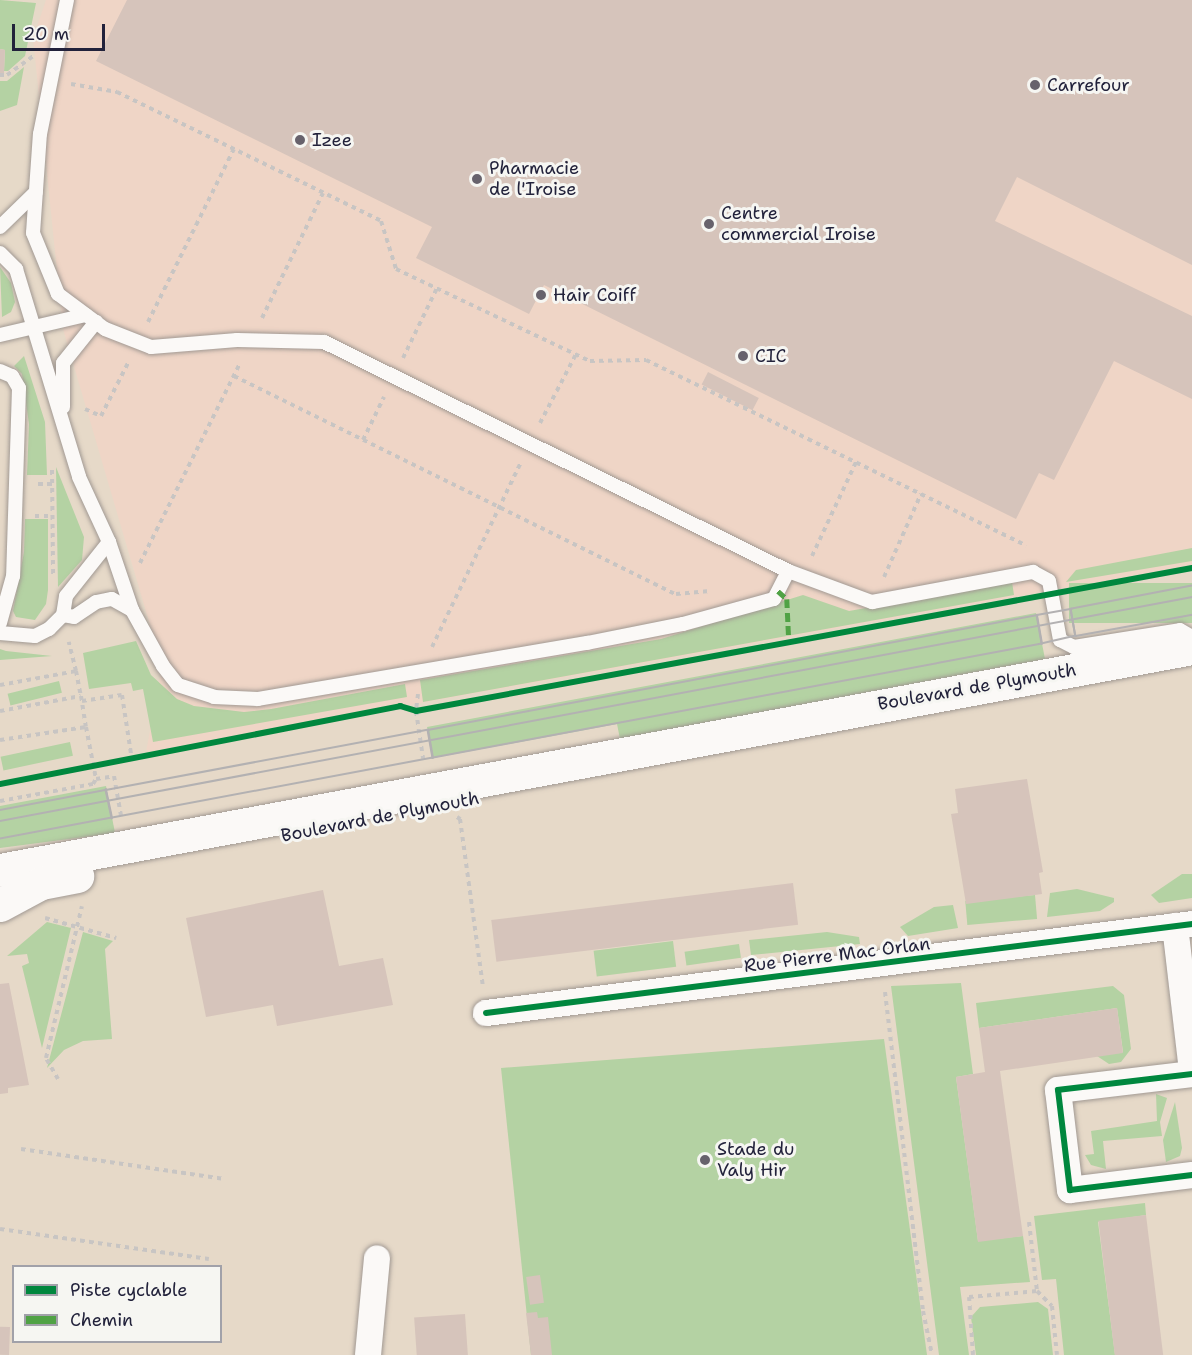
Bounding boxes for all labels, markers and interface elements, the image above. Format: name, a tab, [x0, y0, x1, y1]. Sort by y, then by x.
scale bar	[15, 12, 108, 50]
text: 20 m	[23, 22, 69, 46]
place label: Carrefour	[1047, 74, 1130, 96]
marker: Carrefour	[1028, 78, 1042, 92]
place label: Izee	[312, 129, 352, 151]
marker: Izee	[293, 133, 307, 147]
place label: Pharmacie de l'Iroise	[489, 158, 579, 201]
marker: Pharmacie de l'Iroise	[470, 172, 484, 186]
place label: Centre commercial Iroise	[721, 203, 876, 246]
marker: Centre commercial Iroise	[702, 217, 716, 231]
place label: Hair Coiff	[553, 284, 636, 306]
marker: Hair Coiff	[534, 288, 548, 302]
place label: CIC	[755, 345, 786, 367]
marker: CIC	[736, 349, 750, 363]
street label: Boulevard de Plymouth	[876, 659, 1078, 715]
street label: Boulevard de Plymouth	[279, 787, 481, 847]
street label: Rue Pierre Mac Orlan	[743, 933, 931, 977]
place label: Stade du Valy Hir	[717, 1139, 794, 1182]
marker: Stade du Valy Hir	[698, 1153, 712, 1167]
legend	[12, 1265, 222, 1343]
text: Piste cyclable	[70, 1278, 187, 1302]
text: Chemin	[70, 1308, 133, 1332]

